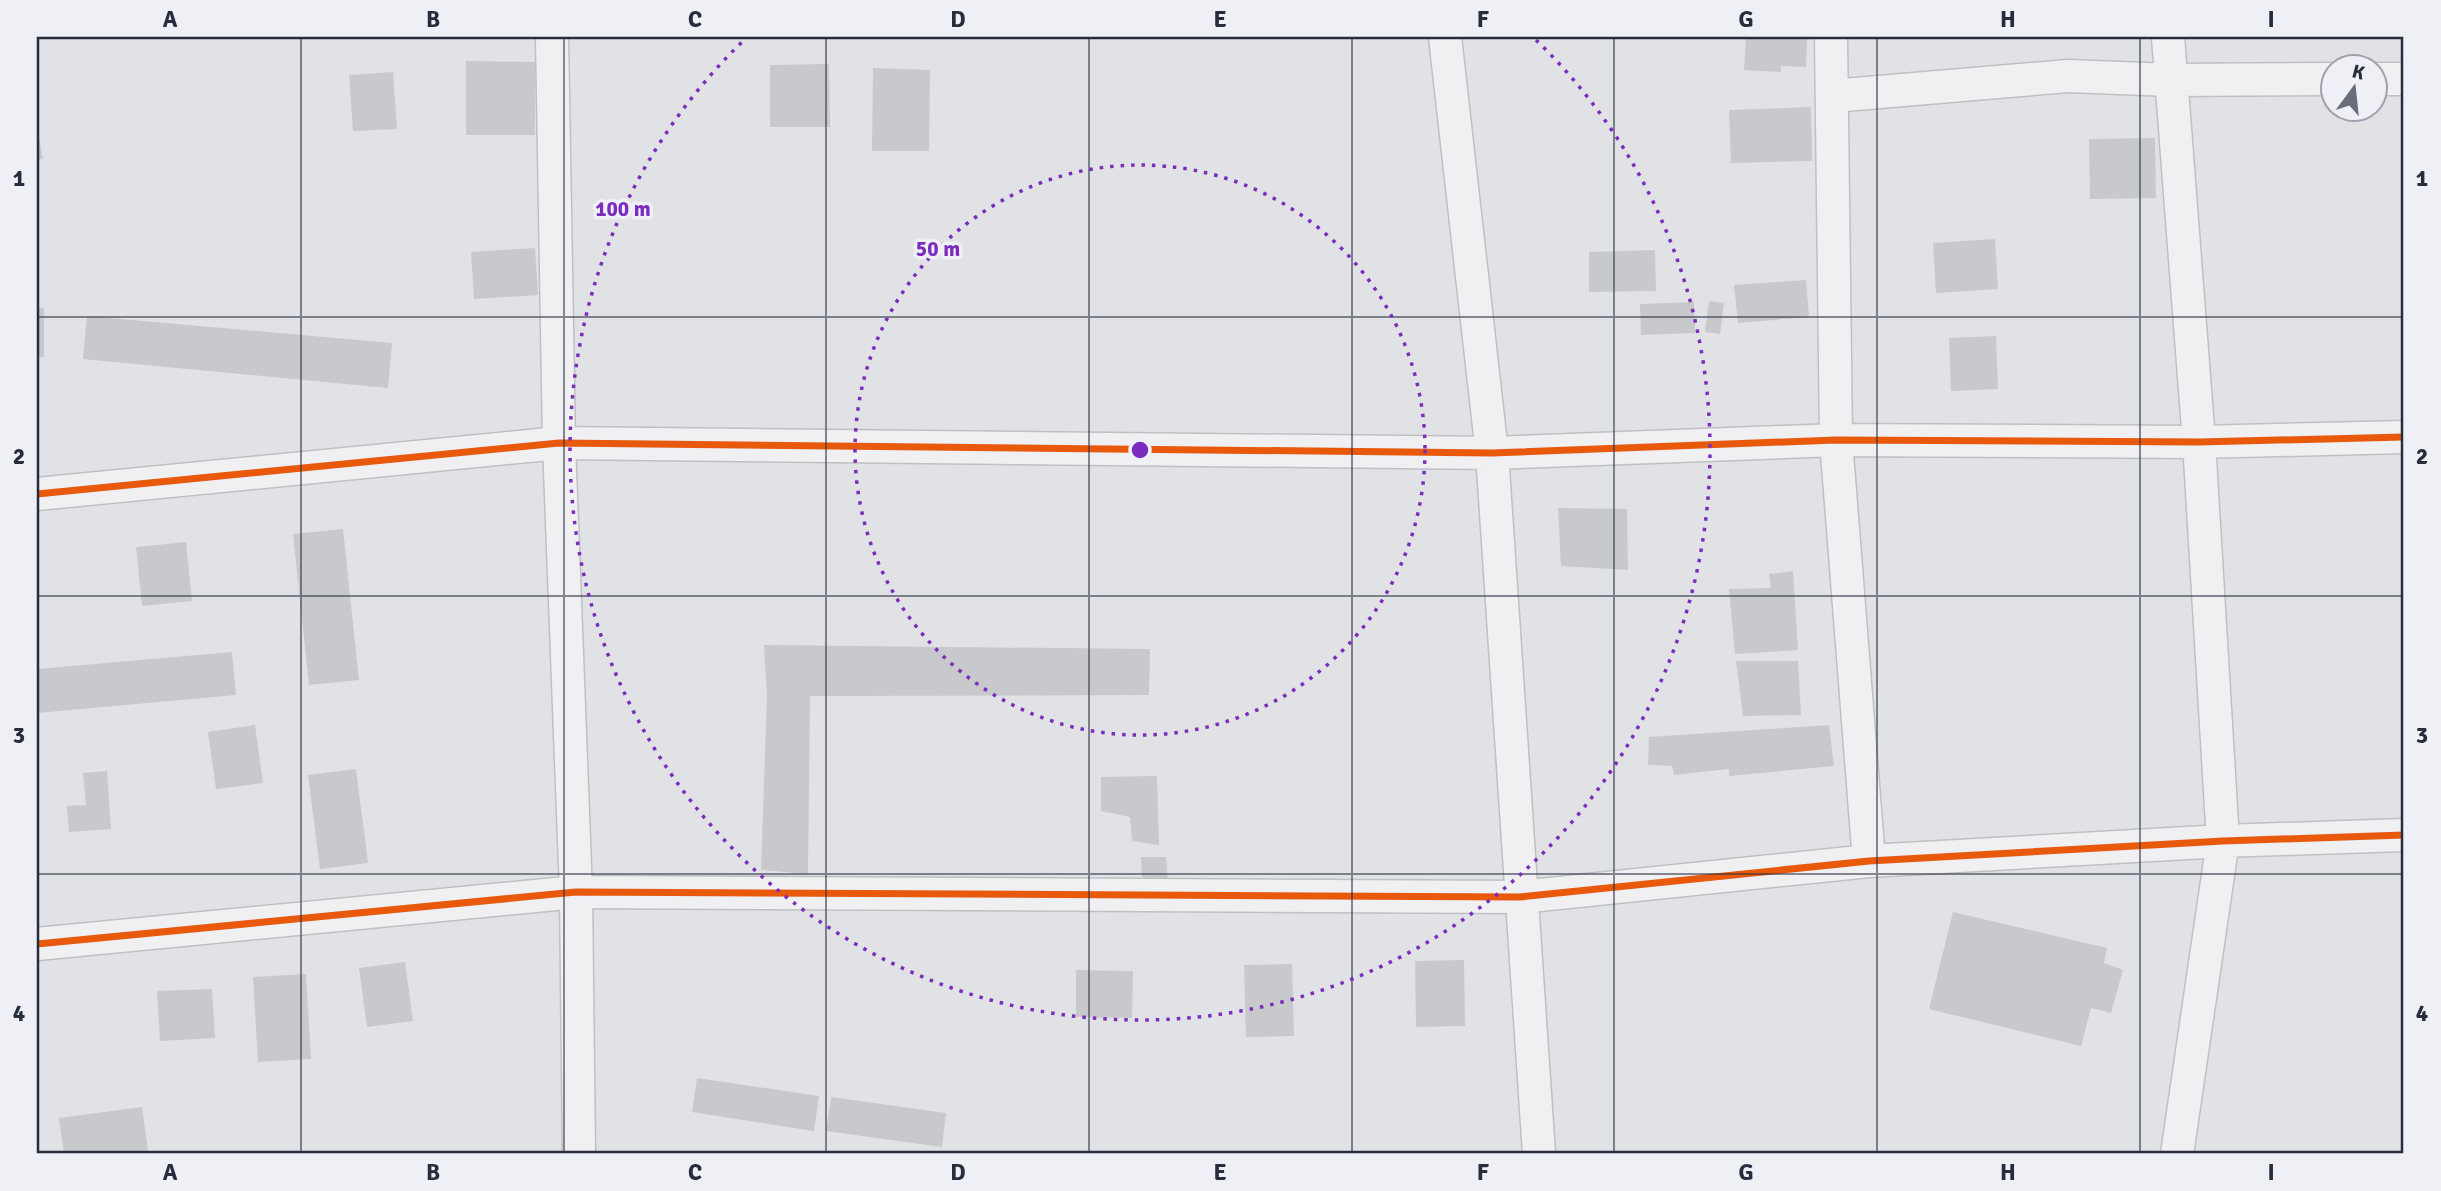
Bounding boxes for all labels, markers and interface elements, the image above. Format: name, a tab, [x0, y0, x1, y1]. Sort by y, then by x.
text: A	[163, 5, 178, 34]
text: B	[426, 5, 440, 34]
text: C	[688, 5, 702, 34]
text: D	[950, 5, 966, 34]
text: E	[1213, 5, 1227, 34]
text: F	[1477, 5, 1489, 34]
text: G	[1738, 5, 1754, 34]
text: H	[2000, 5, 2016, 34]
text: I	[2267, 5, 2275, 34]
north arrow	[2318, 52, 2388, 122]
text: K	[2349, 59, 2367, 86]
text: 1	[13, 164, 25, 193]
text: 1	[2416, 164, 2428, 193]
text: 100 m	[595, 196, 651, 222]
text: 50 m	[916, 236, 960, 262]
centre of rings	[1128, 438, 1152, 462]
text: 2	[13, 442, 25, 471]
text: 2	[2416, 442, 2428, 471]
text: 3	[13, 721, 25, 750]
text: 3	[2416, 721, 2428, 750]
text: 4	[13, 999, 25, 1028]
text: 4	[2416, 999, 2428, 1028]
text: A	[163, 1158, 178, 1187]
text: B	[426, 1158, 440, 1187]
text: C	[688, 1158, 702, 1187]
text: D	[950, 1158, 966, 1187]
text: E	[1213, 1158, 1227, 1187]
text: F	[1477, 1158, 1489, 1187]
text: G	[1738, 1158, 1754, 1187]
text: H	[2000, 1158, 2016, 1187]
text: I	[2267, 1158, 2275, 1187]

